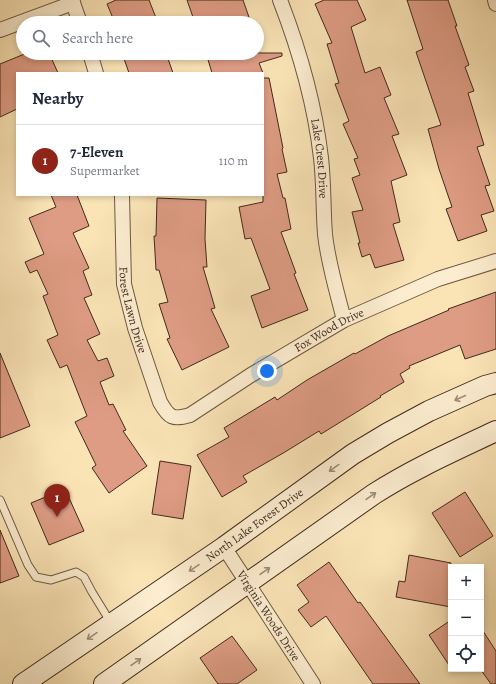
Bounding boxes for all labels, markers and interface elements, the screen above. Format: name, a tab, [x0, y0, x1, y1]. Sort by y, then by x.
search box	[16, 16, 264, 60]
icon: search	[30, 27, 52, 49]
text: Search here	[62, 28, 133, 48]
text: Nearby	[32, 87, 83, 110]
street label: Lake Crest Drive	[307, 117, 331, 199]
text: 7-Eleven	[70, 142, 123, 162]
text: 1	[43, 152, 47, 169]
text: 110 m	[219, 152, 248, 169]
text: Supermarket	[70, 162, 140, 179]
street label: Forest Lawn Drive	[116, 267, 151, 355]
street label: Fox Wood Drive	[291, 304, 366, 356]
your location	[257, 361, 277, 381]
one-way arrow	[454, 395, 466, 402]
one-way arrow	[329, 464, 340, 472]
pin: 1	[44, 484, 70, 517]
street label: North Lake Forest Drive	[203, 484, 307, 565]
one-way arrow	[366, 492, 377, 500]
one-way arrow	[189, 564, 200, 572]
map controls	[448, 564, 484, 672]
button: +	[448, 564, 484, 600]
street label: Virginia Woods Drive	[233, 566, 304, 664]
one-way arrow	[260, 567, 271, 575]
button: −	[448, 600, 484, 636]
one-way arrow	[87, 632, 98, 640]
button: locate	[448, 636, 484, 672]
one-way arrow	[130, 658, 141, 666]

